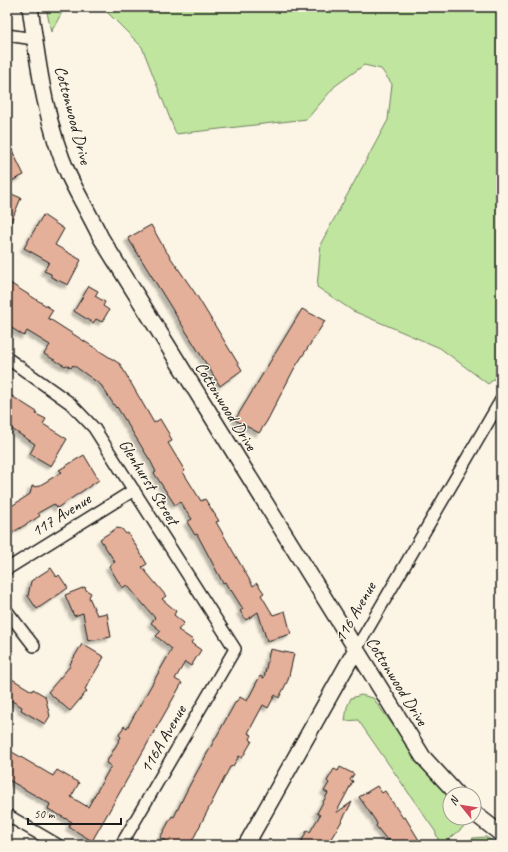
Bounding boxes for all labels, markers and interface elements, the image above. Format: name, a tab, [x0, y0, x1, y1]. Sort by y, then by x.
street label: Cottonwood Drive	[50, 64, 97, 168]
street label: Cottonwood Drive	[190, 358, 262, 456]
street label: Glenhurst Street	[114, 435, 185, 531]
street label: 117 Avenue	[27, 488, 96, 541]
street label: 116 Avenue	[329, 577, 381, 646]
street label: Cottonwood Drive	[361, 633, 433, 731]
street label: 116A Avenue	[135, 700, 192, 777]
north arrow	[442, 786, 482, 826]
text: N	[446, 793, 462, 807]
scale bar	[28, 800, 121, 826]
text: 50 m	[34, 806, 56, 822]

